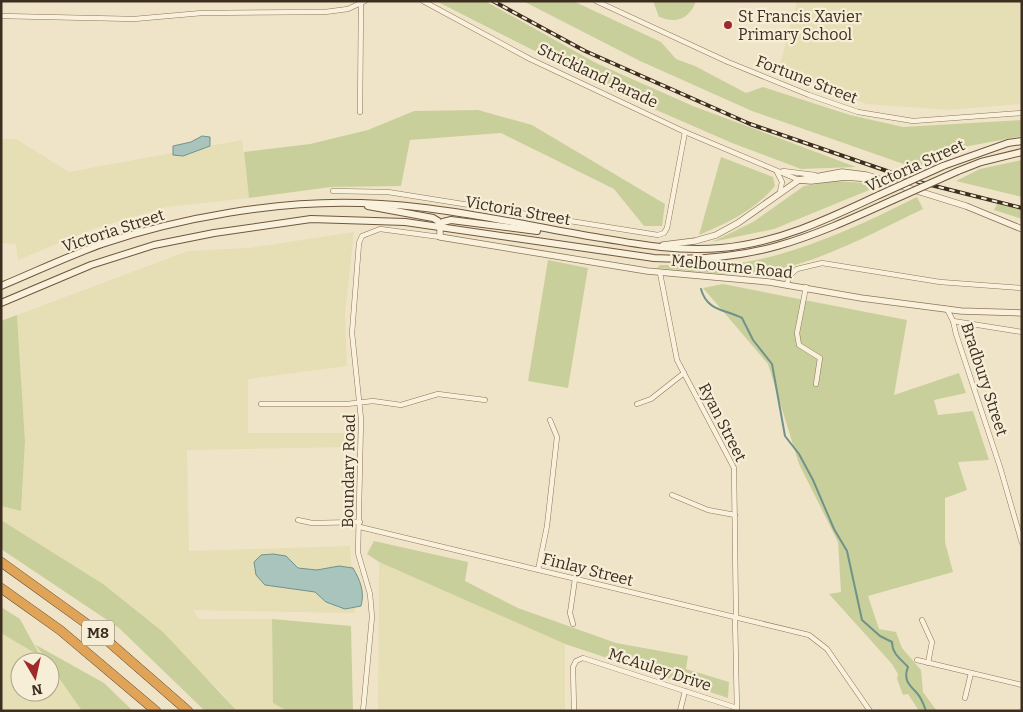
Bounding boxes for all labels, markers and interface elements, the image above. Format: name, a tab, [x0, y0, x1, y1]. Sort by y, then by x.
place label: St Francis Xavier Primary School	[738, 7, 862, 44]
marker: St Francis Xavier Primary School	[722, 19, 734, 31]
street label: Strickland Parade	[534, 39, 661, 112]
street label: Fortune Street	[753, 51, 861, 108]
street label: Victoria Street	[863, 135, 968, 196]
street label: Victoria Street	[464, 192, 572, 229]
street label: Victoria Street	[60, 205, 167, 256]
street label: Melbourne Road	[670, 251, 794, 282]
street label: Bradbury Street	[957, 320, 1012, 438]
street label: Ryan Street	[695, 380, 751, 465]
street label: Boundary Road	[338, 413, 359, 528]
street label: Finlay Street	[540, 549, 636, 590]
road number: M8	[82, 620, 114, 646]
street label: McAuley Drive	[606, 644, 714, 695]
north arrow	[10, 652, 60, 702]
text: N	[30, 680, 44, 699]

